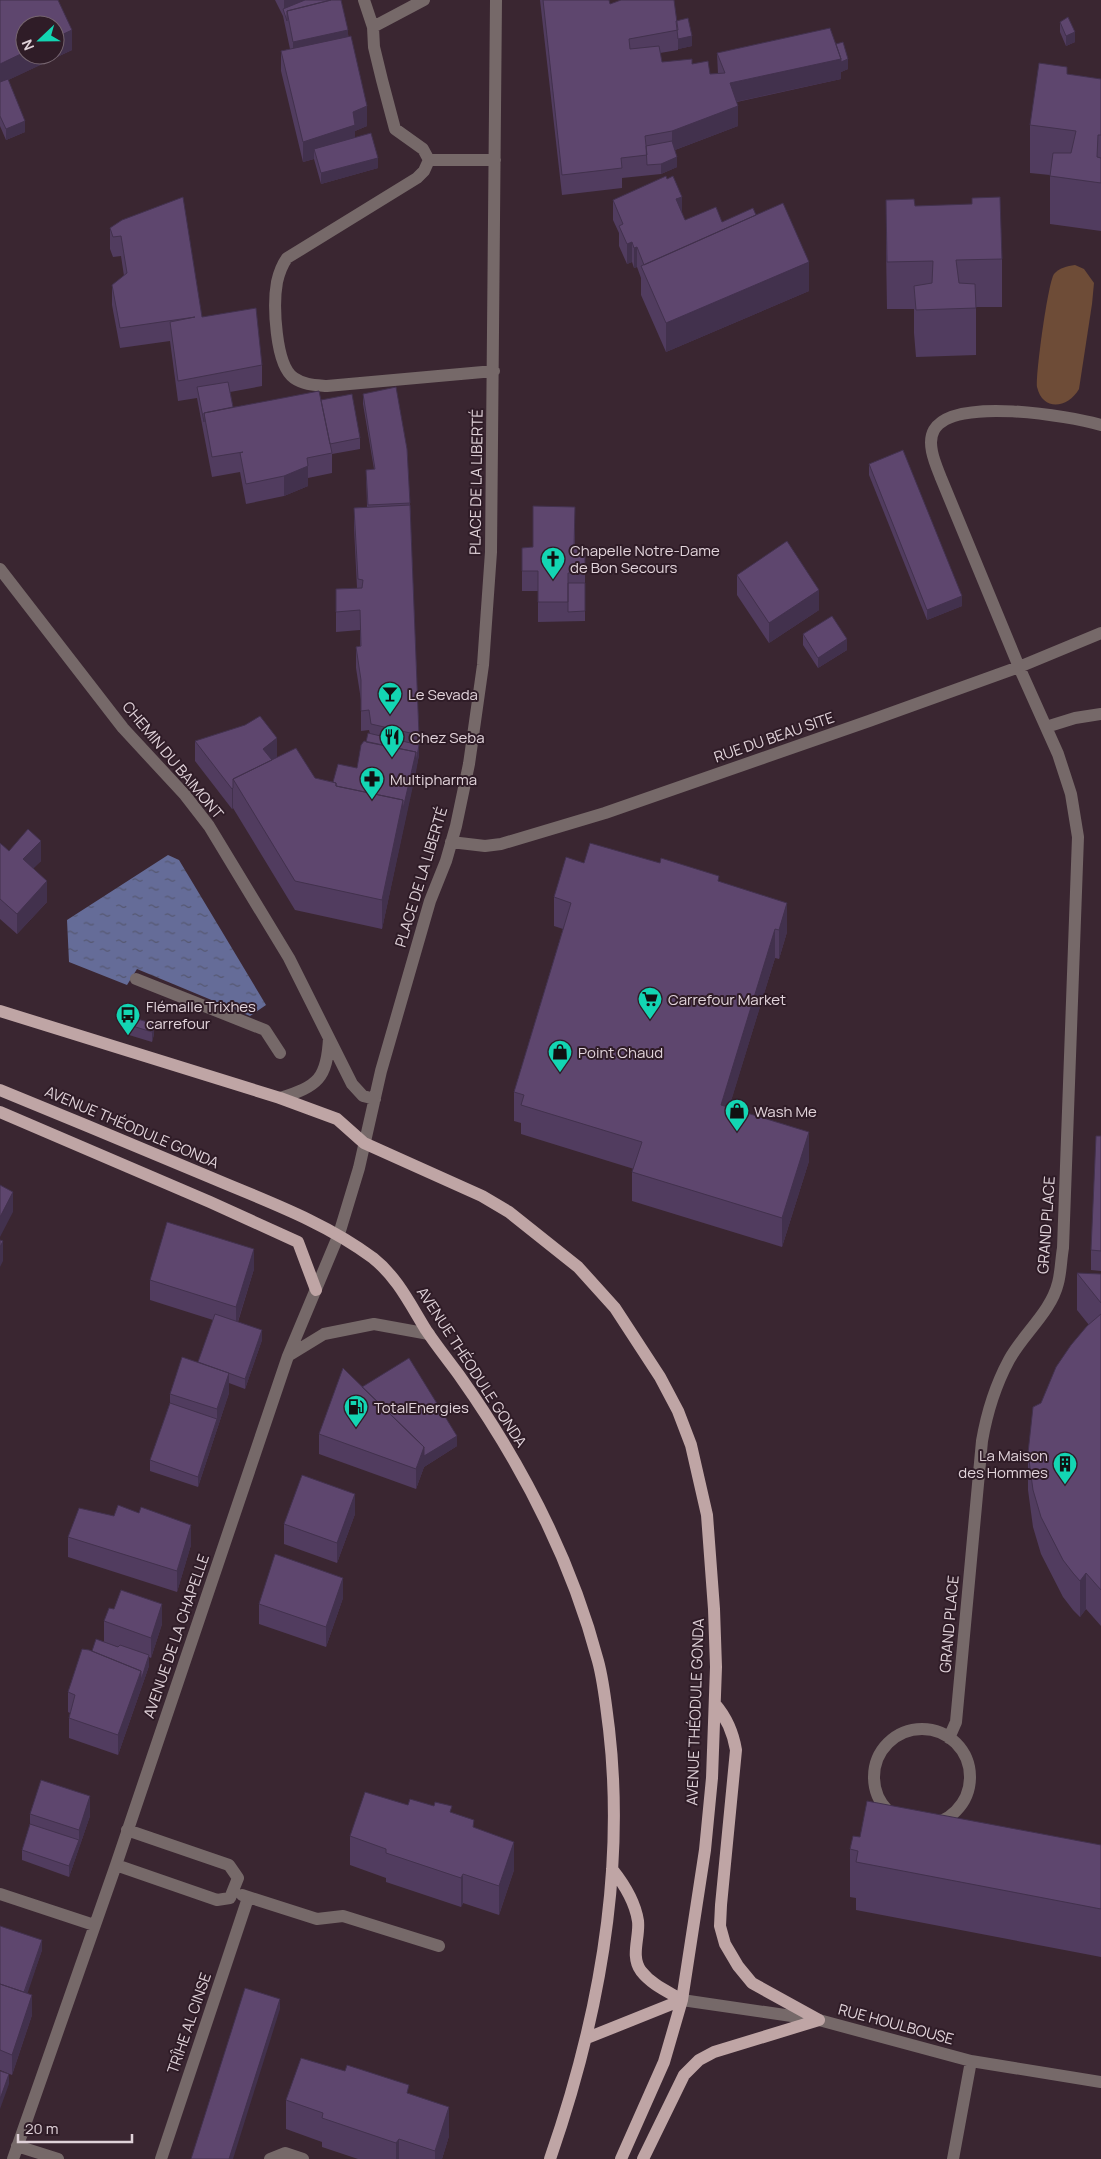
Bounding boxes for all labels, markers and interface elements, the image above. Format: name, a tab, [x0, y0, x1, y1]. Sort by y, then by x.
north arrow	[15, 15, 65, 65]
text: N	[17, 37, 38, 53]
street label: PLACE DE LA LIBERTÉ	[464, 409, 488, 555]
place label: Chapelle Notre-Dame de Bon Secours	[570, 540, 720, 578]
church icon: Chapelle Notre-Dame de Bon Secours	[540, 546, 566, 580]
bar icon: Le Sevada	[377, 681, 403, 715]
place label: Le Sevada	[408, 684, 478, 705]
street label: CHEMIN DU BAIMONT	[118, 697, 228, 823]
street label: RUE DU BEAU SITE	[711, 707, 837, 767]
restaurant icon: Chez Seba	[379, 724, 405, 758]
place label: Chez Seba	[410, 727, 485, 748]
pharmacy icon: Multipharma	[359, 766, 385, 800]
place label: Multipharma	[390, 769, 477, 790]
street label: PLACE DE LA LIBERTÉ	[390, 804, 452, 950]
supermarket icon: Carrefour Market	[637, 986, 663, 1020]
place label: Carrefour Market	[668, 989, 786, 1010]
place label: Flémalle Trixhes carrefour	[146, 996, 256, 1034]
bus stop icon: Flémalle Trixhes carrefour	[115, 1002, 141, 1036]
shop icon: Point Chaud	[547, 1039, 573, 1073]
place label: Point Chaud	[578, 1042, 663, 1063]
street label: AVENUE THÉODULE GONDA	[42, 1081, 223, 1173]
shop icon: Wash Me	[724, 1098, 750, 1132]
place label: Wash Me	[754, 1101, 817, 1122]
street label: GRAND PLACE	[1032, 1175, 1060, 1275]
street label: AVENUE THÉODULE GONDA	[412, 1283, 532, 1452]
fuel station icon: TotalEnergies	[343, 1394, 369, 1428]
place label: TotalEnergies	[374, 1397, 469, 1418]
place label: La Maison des Hommes	[958, 1445, 1048, 1483]
building icon: La Maison des Hommes	[1052, 1451, 1078, 1485]
street label: AVENUE DE LA CHAPELLE	[138, 1551, 214, 1721]
street label: GRAND PLACE	[934, 1574, 964, 1674]
street label: AVENUE THÉODULE GONDA	[681, 1618, 709, 1806]
street label: TRÎHE AL CINSE	[162, 1970, 216, 2076]
street label: RUE HOULBOUSE	[836, 1998, 956, 2050]
scale bar	[18, 2112, 131, 2144]
text: 20 m	[25, 2118, 58, 2139]

